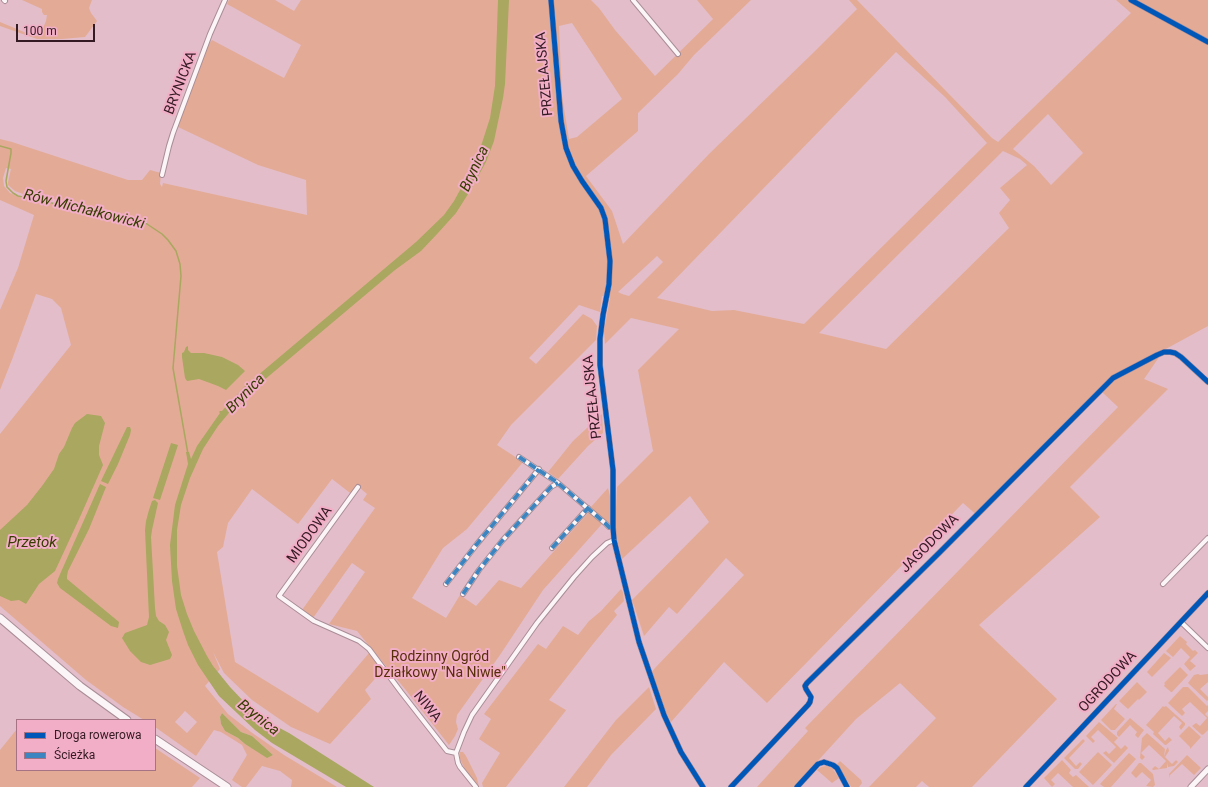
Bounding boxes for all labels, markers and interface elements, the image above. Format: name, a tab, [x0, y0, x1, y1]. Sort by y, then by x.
scale bar	[18, 16, 97, 42]
text: 100 m	[23, 24, 57, 38]
street label: PRZEŁAJSKA	[533, 31, 557, 117]
street label: BRYNICKA	[161, 49, 201, 117]
water label: Brynica	[457, 143, 493, 195]
water label: Rów Michałkowicki	[22, 186, 146, 234]
street label: PRZEŁAJSKA	[580, 354, 606, 440]
water label: Brynica	[223, 371, 269, 417]
street label: MIODOWA	[284, 503, 336, 567]
street label: JAGODOWA	[897, 511, 963, 577]
water label: Przetok	[7, 534, 57, 552]
street label: OGRODOWA	[1075, 648, 1141, 716]
park label: Rodzinny Ogród Działkowy "Na Niwie"	[374, 649, 506, 682]
street label: NIWA	[409, 688, 445, 726]
water label: Brynica	[233, 696, 283, 740]
legend	[16, 719, 156, 771]
text: Droga rowerowa	[54, 728, 141, 742]
text: Ścieżka	[54, 748, 95, 762]

